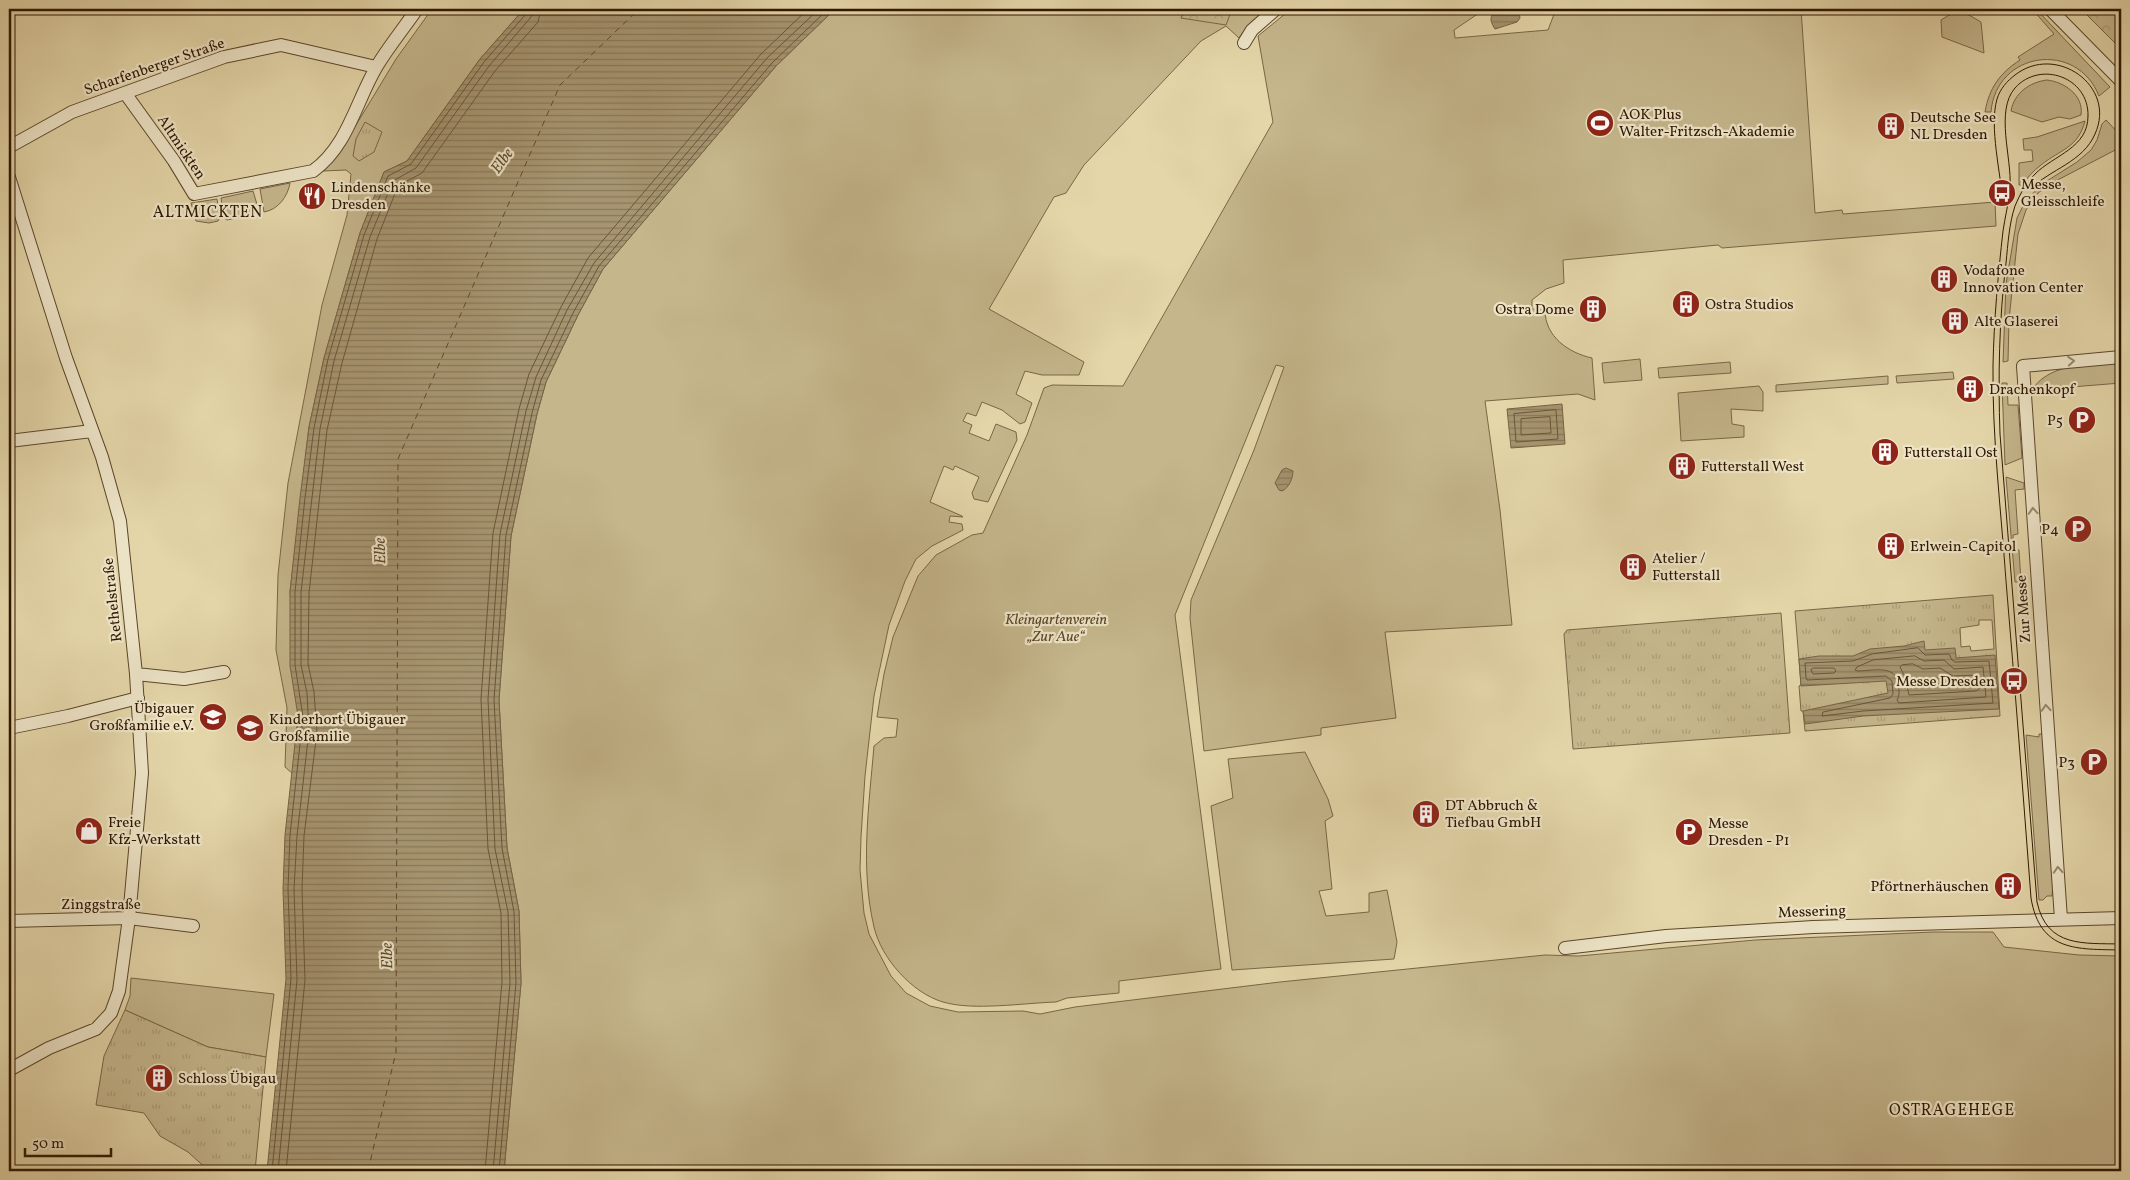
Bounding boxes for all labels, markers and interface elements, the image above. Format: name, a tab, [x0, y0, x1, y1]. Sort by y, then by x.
street label: Scharfenberger Straße	[81, 33, 228, 101]
place label: AOK Plus Walter-Fritzsch-Akademie	[1619, 105, 1795, 143]
sports icon: AOK Plus Walter-Fritzsch-Akademie	[1585, 108, 1615, 138]
place label: Deutsche See NL Dresden	[1910, 108, 1996, 146]
street label: Altmickten	[151, 111, 210, 184]
building icon: Deutsche See NL Dresden	[1876, 111, 1906, 141]
water label: Elbe	[486, 144, 519, 178]
place label: Messe, Gleisschleife	[2021, 175, 2105, 213]
place label: Lindenschänke Dresden	[331, 178, 431, 216]
bus stop icon: Messe, Gleisschleife	[1987, 178, 2017, 208]
restaurant icon: Lindenschänke Dresden	[297, 181, 327, 211]
district label: ALTMICKTEN	[153, 202, 263, 224]
place label: Vodafone Innovation Center	[1963, 261, 2083, 299]
building icon: Vodafone Innovation Center	[1929, 264, 1959, 294]
building icon: Ostra Studios	[1671, 289, 1701, 319]
building icon: Ostra Dome	[1578, 294, 1608, 324]
place label: Ostra Studios	[1705, 295, 1794, 316]
place label: Ostra Dome	[1495, 300, 1574, 321]
building icon: Alte Glaserei	[1940, 306, 1970, 336]
place label: Alte Glaserei	[1974, 312, 2059, 333]
one-way arrow	[2068, 356, 2076, 367]
building icon: Drachenkopf	[1955, 374, 1985, 404]
place label: Drachenkopf	[1989, 380, 2077, 401]
parking icon: P5	[2067, 405, 2097, 435]
place label: P5	[2047, 411, 2063, 432]
building icon: Futterstall Ost	[1870, 437, 1900, 467]
place label: Futterstall Ost	[1904, 443, 1998, 464]
building icon: Futterstall West	[1667, 451, 1697, 481]
place label: Futterstall West	[1701, 457, 1804, 478]
one-way arrow	[2027, 507, 2038, 515]
parking icon: P4	[2063, 514, 2093, 544]
place label: P4	[2041, 520, 2059, 541]
building icon: Erlwein-Capitol	[1876, 531, 1906, 561]
place label: Erlwein-Capitol	[1910, 537, 2016, 558]
water label: Elbe	[370, 538, 392, 564]
place label: Atelier / Futterstall	[1652, 549, 1720, 587]
building icon: Atelier / Futterstall	[1618, 552, 1648, 582]
street label: Rethelstraße	[99, 557, 128, 643]
street label: Zur Messe	[2012, 574, 2037, 644]
park label: Kleingartenverein „Zur Aue“	[1005, 610, 1107, 648]
bus stop icon: Messe Dresden	[1999, 666, 2029, 696]
place label: Messe Dresden	[1896, 672, 1995, 693]
place label: Übigauer Großfamilie e.V.	[89, 699, 194, 737]
school or university icon: Übigauer Großfamilie e.V.	[198, 702, 228, 732]
one-way arrow	[2041, 704, 2052, 712]
place label: Kinderhort Übigauer Großfamilie	[269, 710, 406, 748]
school or university icon: Kinderhort Übigauer Großfamilie	[235, 713, 265, 743]
parking icon: P3	[2079, 747, 2109, 777]
place label: P3	[2059, 753, 2075, 774]
place label: DT Abbruch & Tiefbau GmbH	[1445, 796, 1541, 834]
building icon: DT Abbruch & Tiefbau GmbH	[1411, 799, 1441, 829]
place label: Freie Kfz-Werkstatt	[108, 813, 201, 851]
place label: Messe Dresden - P1	[1708, 814, 1790, 852]
shop icon: Freie Kfz-Werkstatt	[74, 816, 104, 846]
parking icon: Messe Dresden - P1	[1674, 817, 1704, 847]
one-way arrow	[2052, 866, 2063, 874]
building icon: Pförtnerhäuschen	[1993, 871, 2023, 901]
place label: Pförtnerhäuschen	[1870, 877, 1989, 898]
street label: Zinggstraße	[61, 895, 141, 916]
street label: Messering	[1778, 901, 1847, 924]
water label: Elbe	[377, 943, 399, 969]
building icon: Schloss Übigau	[144, 1063, 174, 1093]
place label: Schloss Übigau	[178, 1069, 276, 1090]
district label: OSTRAGEHEGE	[1889, 1100, 2015, 1122]
scale bar	[25, 1125, 111, 1157]
text: 50 m	[32, 1134, 64, 1155]

